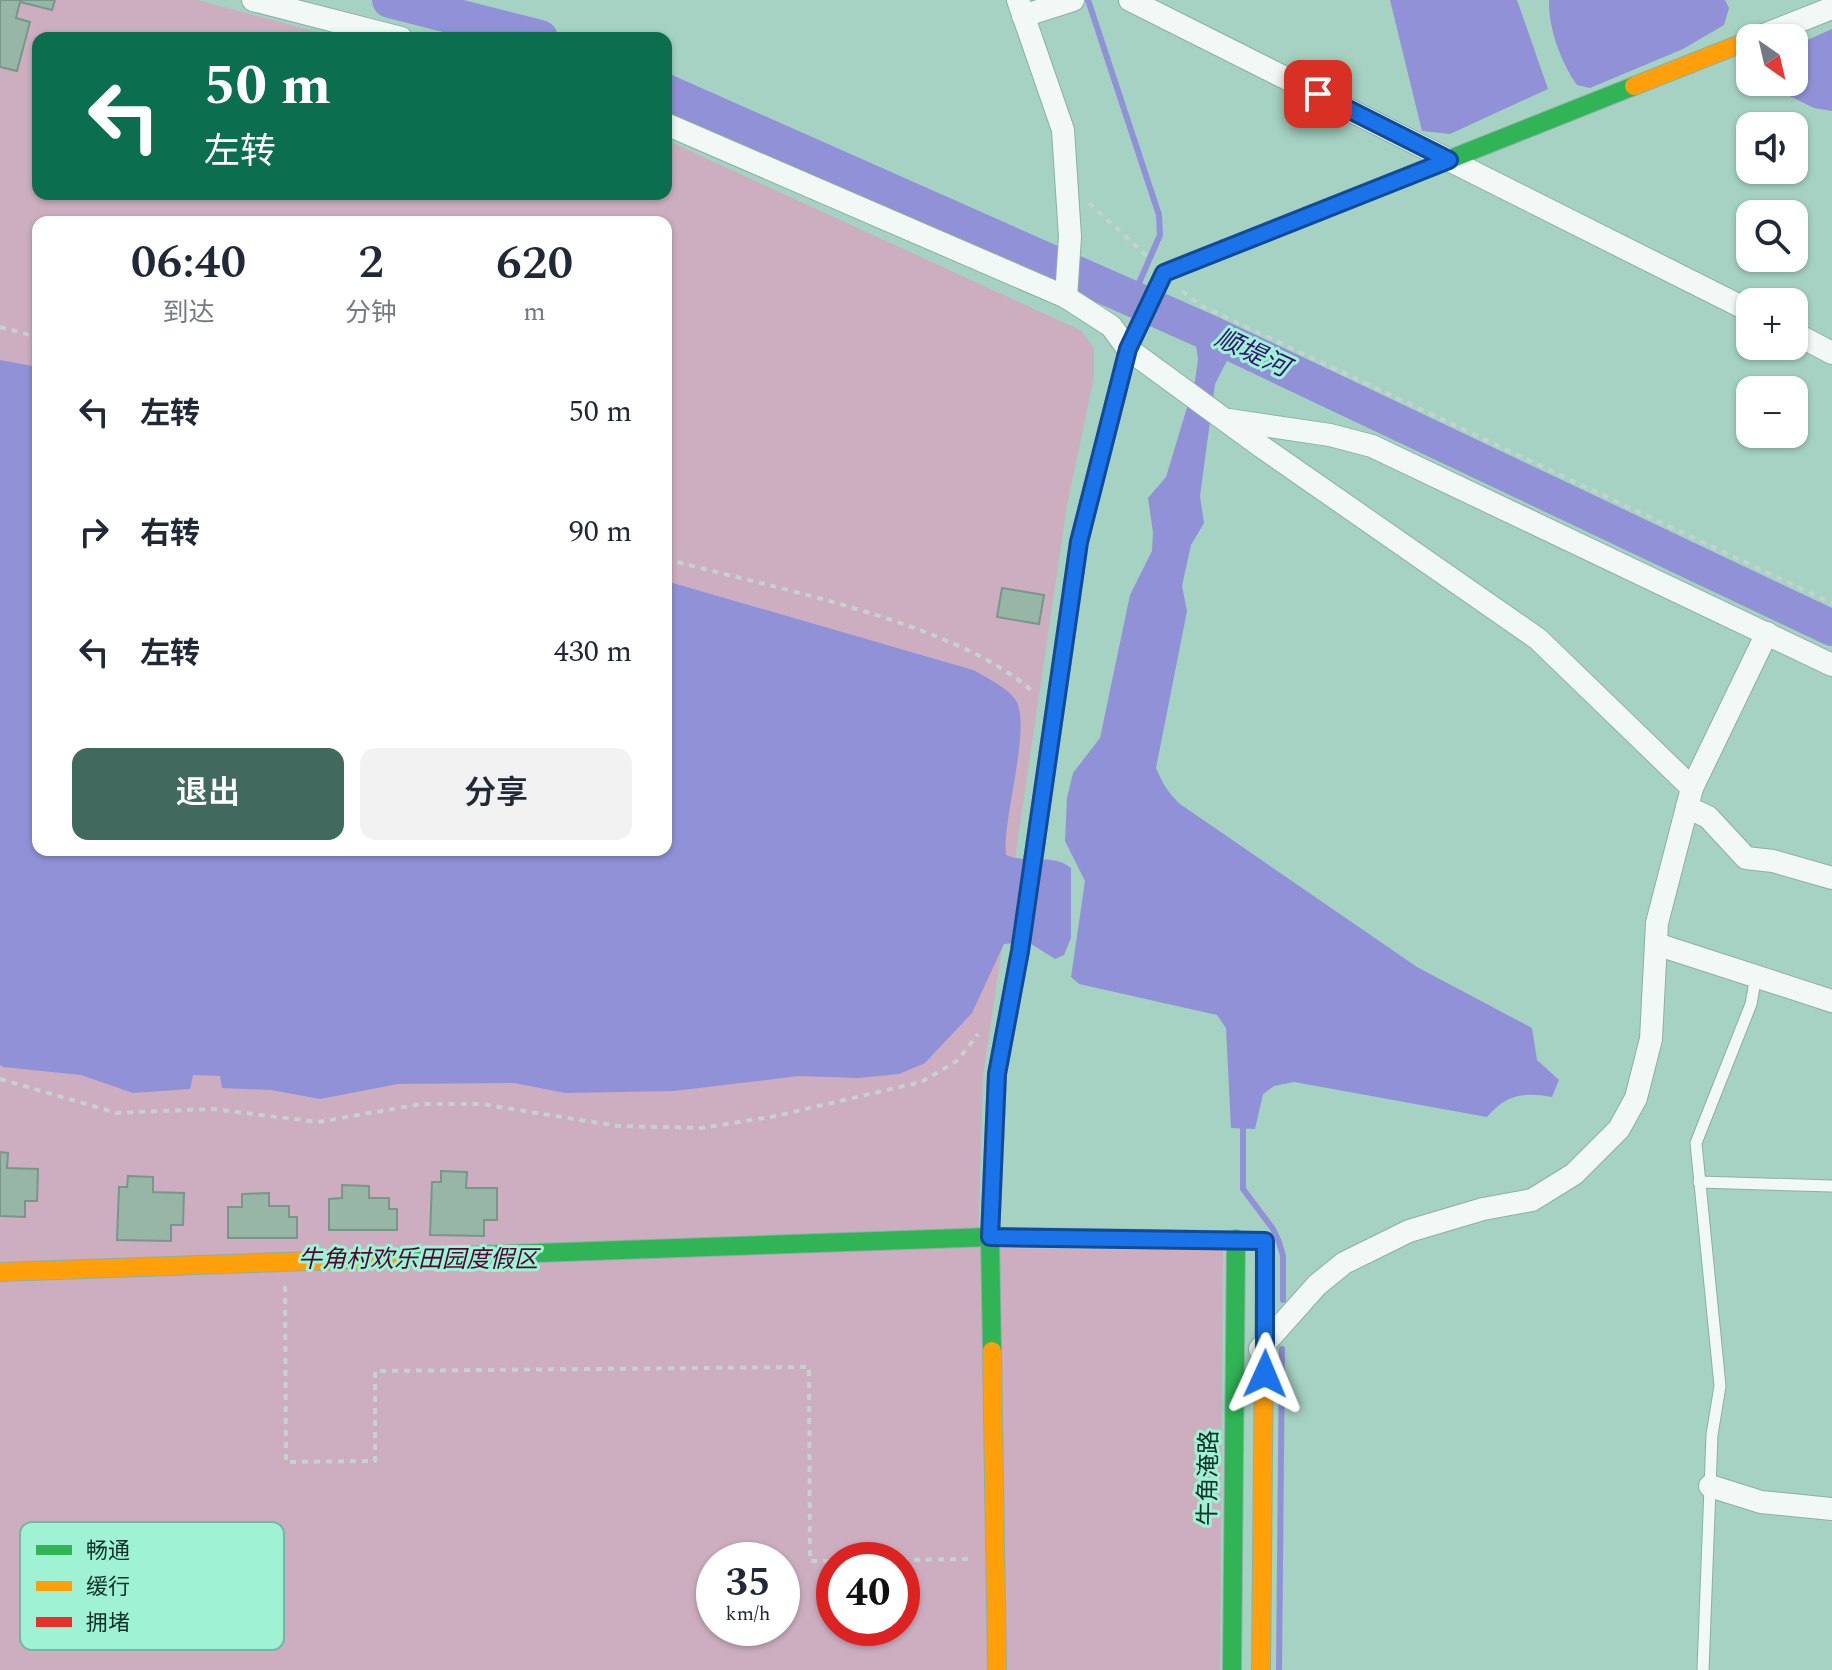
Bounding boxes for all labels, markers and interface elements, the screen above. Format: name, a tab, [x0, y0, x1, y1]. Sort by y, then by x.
north arrow	[1736, 24, 1808, 96]
map controls	[1736, 24, 1808, 448]
text: 50 m	[204, 44, 331, 129]
pin	[1284, 60, 1352, 128]
icon: left	[72, 64, 176, 168]
icon: arrive	[1296, 72, 1340, 116]
button: sound	[1736, 112, 1808, 184]
text: 左转	[204, 125, 276, 180]
button: search	[1736, 200, 1808, 272]
text: 06:40	[131, 226, 246, 299]
text: 2	[358, 226, 384, 299]
text: 620	[496, 227, 573, 300]
button: +	[1736, 288, 1808, 360]
text: m	[523, 292, 546, 332]
text: 到达	[163, 293, 215, 333]
text: 分钟	[345, 293, 397, 333]
water label: 顺堤河	[1208, 318, 1300, 390]
button: −	[1736, 376, 1808, 448]
text: 50 m	[569, 389, 632, 435]
icon: left	[72, 390, 116, 434]
text: 左转	[140, 391, 200, 437]
text: 90 m	[569, 509, 632, 555]
icon: right	[72, 510, 116, 554]
text: 右转	[140, 511, 200, 557]
text: 430 m	[554, 629, 632, 675]
icon: left	[72, 630, 116, 674]
text: 左转	[140, 631, 200, 677]
button: 退出	[72, 748, 344, 840]
button: 分享	[360, 748, 632, 840]
park label: 牛角村欢乐田园度假区	[298, 1242, 541, 1278]
position arrow	[1223, 1332, 1307, 1416]
street label: 牛角淹路	[1190, 1430, 1228, 1526]
legend	[20, 1522, 284, 1650]
text: 畅通	[86, 1535, 130, 1568]
speed limit sign: 40	[816, 1542, 920, 1646]
text: 35	[726, 1553, 770, 1614]
text: 缓行	[86, 1571, 130, 1604]
text: km/h	[726, 1599, 771, 1629]
text: 拥堵	[86, 1607, 130, 1640]

